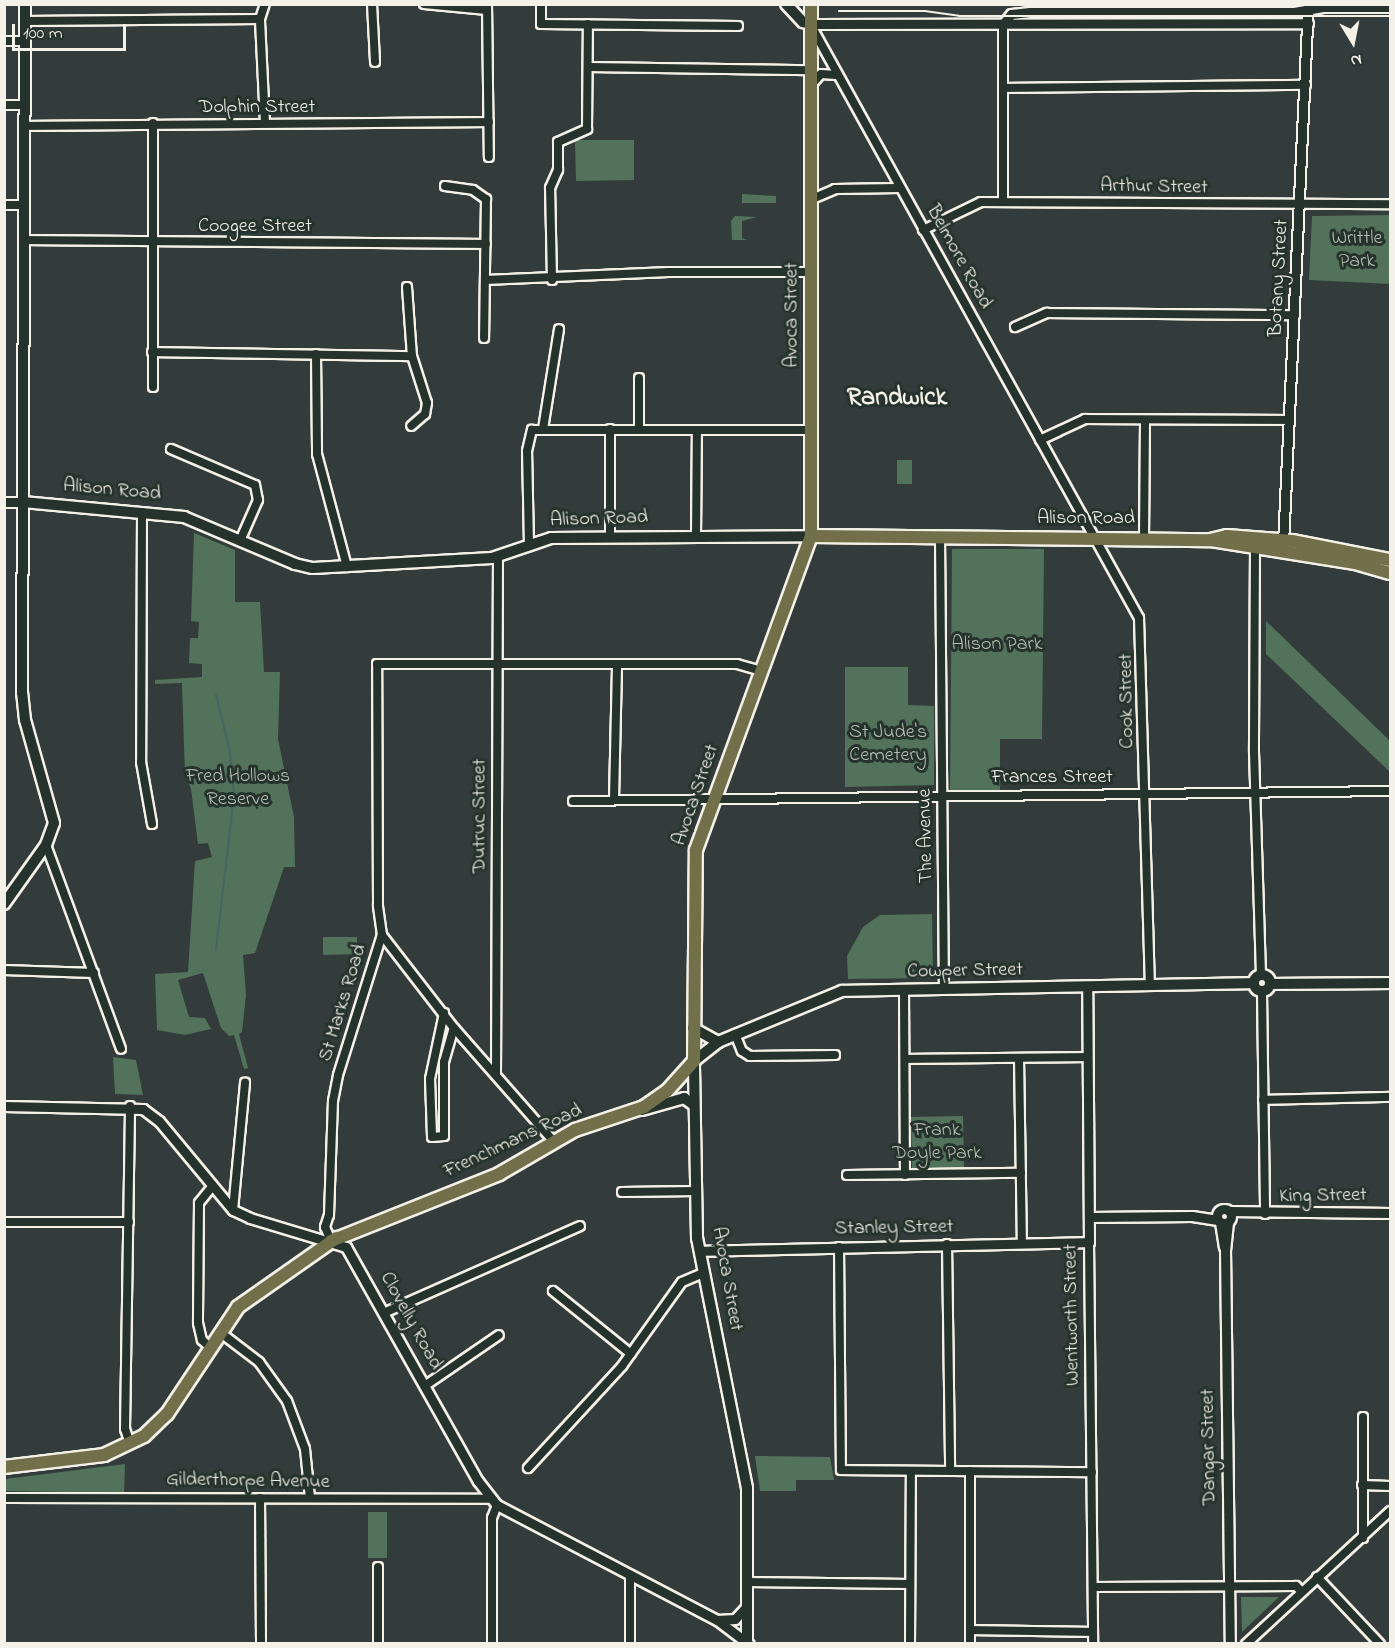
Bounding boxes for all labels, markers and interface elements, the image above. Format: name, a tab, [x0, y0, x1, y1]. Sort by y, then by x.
scale bar	[15, 12, 129, 50]
north arrow	[1323, 12, 1383, 72]
text: 100 m	[23, 21, 63, 47]
text: N	[1349, 47, 1364, 72]
street label: Dolphin Street	[199, 95, 315, 119]
street label: Arthur Street	[1100, 174, 1208, 200]
street label: Belmore Road	[921, 201, 997, 313]
street label: Coogee Street	[198, 214, 312, 238]
street label: Botany Street	[1264, 219, 1294, 337]
park label: Writtle Park	[1331, 226, 1383, 273]
street label: Avoca Street	[780, 262, 804, 368]
district label: Randwick	[847, 383, 947, 415]
street label: Alison Road	[62, 474, 162, 506]
street label: Alison Road	[550, 505, 648, 533]
street label: Alison Road	[1037, 506, 1135, 530]
park label: Alison Park	[952, 632, 1042, 656]
street label: Cook Street	[1114, 653, 1140, 749]
park label: St Jude's Cemetery	[849, 721, 927, 768]
street label: Avoca Street	[667, 741, 725, 849]
street label: Dutruc Street	[468, 759, 492, 873]
park label: Fred Hollows Reserve	[186, 764, 290, 811]
street label: Frances Street	[991, 765, 1113, 789]
street label: The Avenue	[913, 788, 939, 884]
street label: St Marks Road	[314, 942, 372, 1064]
street label: Cowper Street	[907, 958, 1023, 984]
street label: Frenchmans Road	[440, 1099, 586, 1183]
park label: Frank Doyle Park	[892, 1119, 982, 1166]
street label: King Street	[1279, 1183, 1367, 1209]
street label: Stanley Street	[834, 1215, 954, 1241]
street label: Avoca Street	[706, 1225, 748, 1333]
street label: Wentworth Street	[1059, 1244, 1085, 1386]
street label: Clovelly Road	[374, 1268, 448, 1374]
street label: Dangar Street	[1196, 1388, 1222, 1506]
street label: Gilderthorpe Avenue	[166, 1468, 330, 1494]

